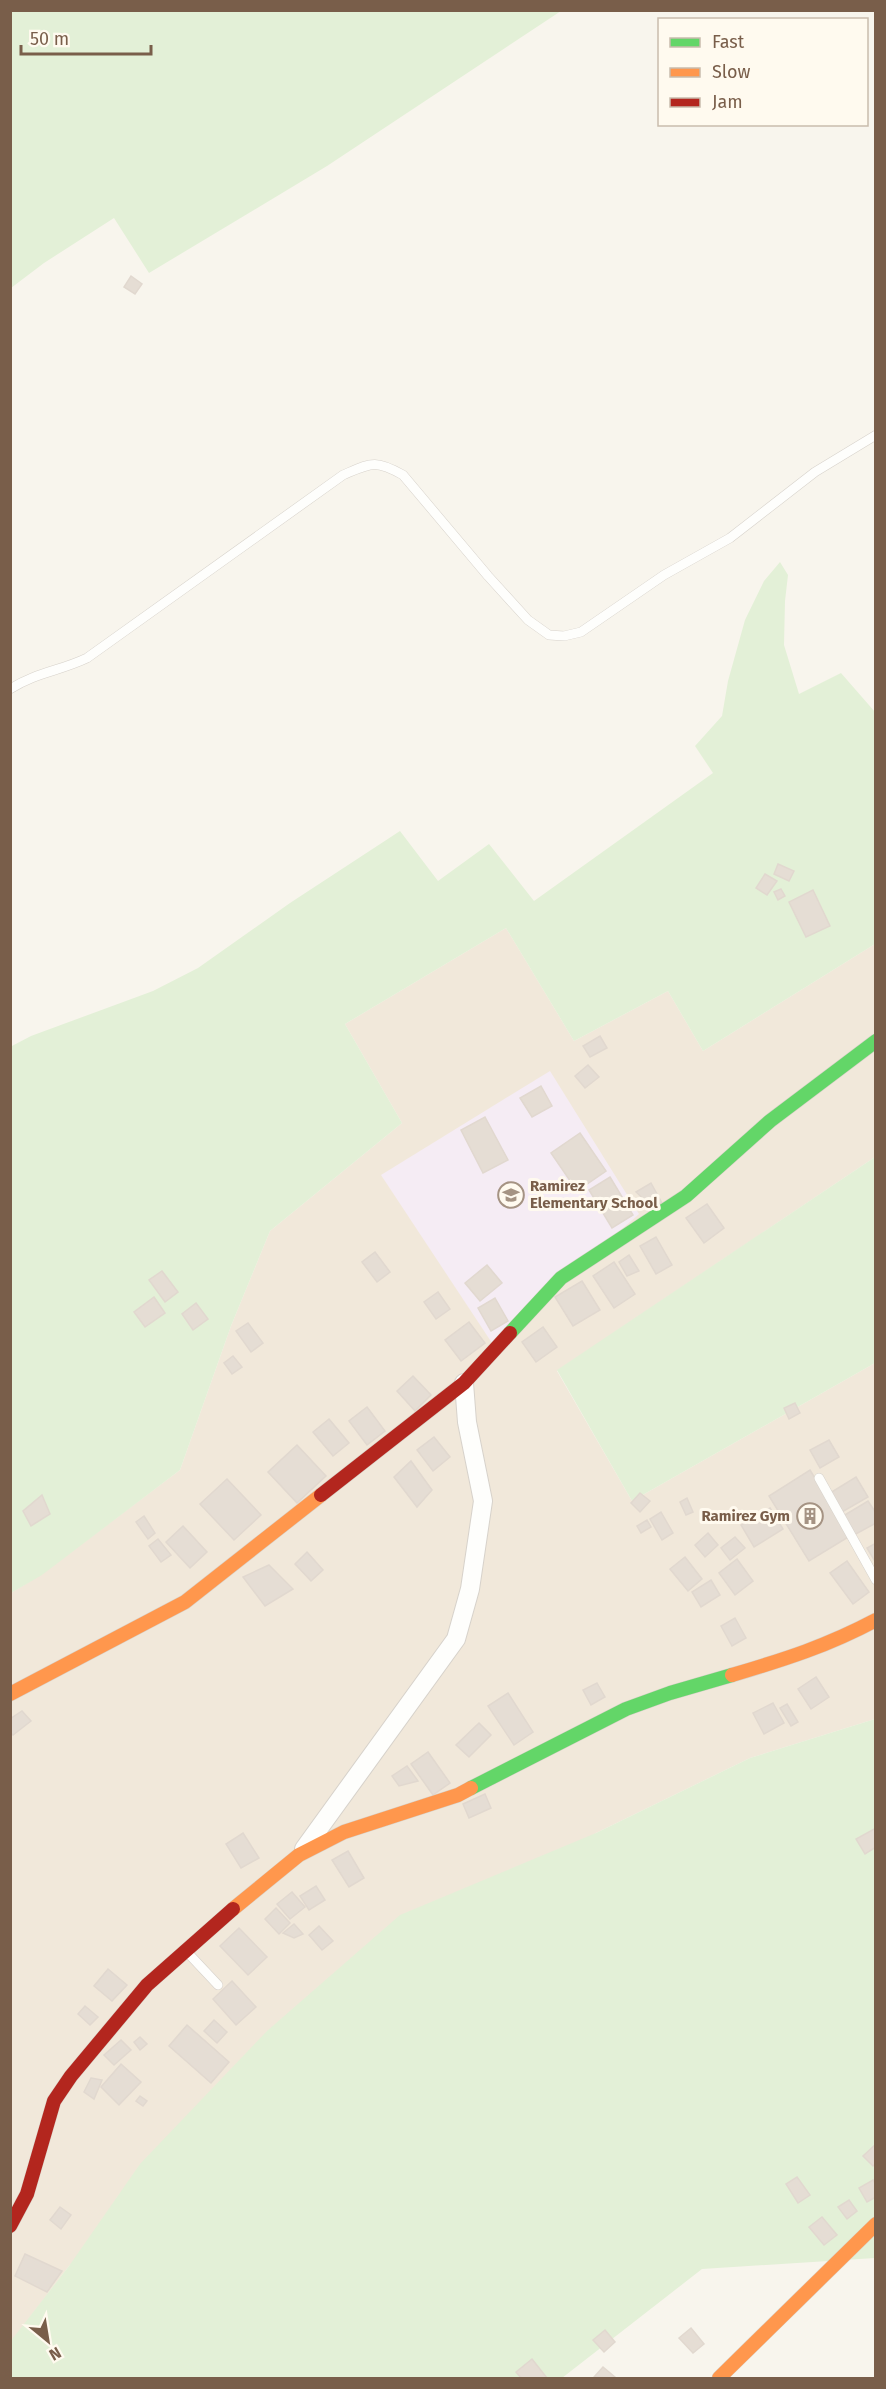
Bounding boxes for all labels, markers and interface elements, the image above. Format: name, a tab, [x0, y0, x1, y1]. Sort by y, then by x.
scale bar	[21, 18, 152, 56]
legend	[658, 18, 868, 126]
text: 50 m	[30, 28, 69, 50]
text: Fast	[712, 31, 745, 53]
text: Slow	[712, 61, 751, 83]
text: Jam	[712, 91, 743, 113]
place label: Ramirez Elementary School	[530, 1177, 658, 1212]
school or university icon: Ramirez Elementary School	[496, 1180, 526, 1210]
building icon: Ramirez Gym	[795, 1501, 825, 1531]
place label: Ramirez Gym	[701, 1507, 790, 1525]
north arrow	[18, 2311, 78, 2371]
text: N	[46, 2343, 65, 2364]

